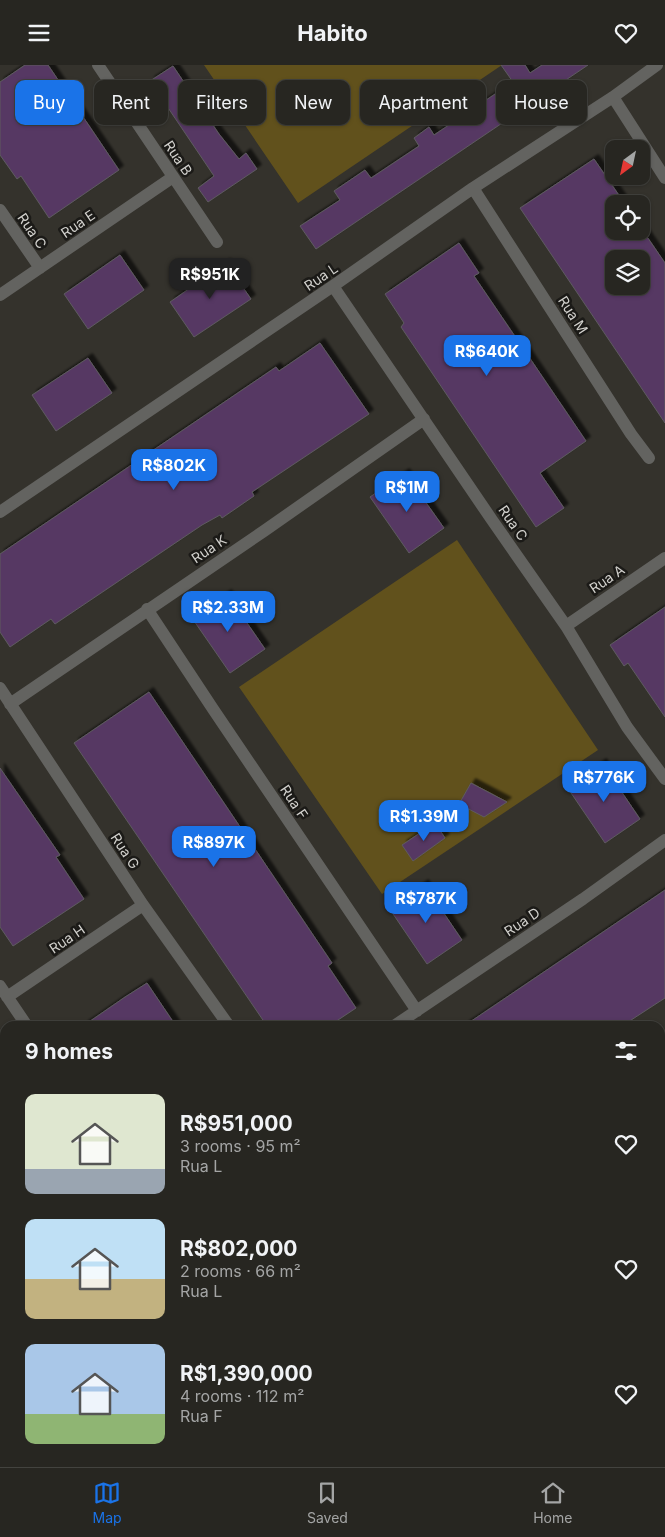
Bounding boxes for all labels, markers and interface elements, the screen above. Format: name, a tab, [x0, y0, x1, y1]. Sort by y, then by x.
icon: menu	[25, 19, 53, 47]
icon: heart	[612, 19, 640, 47]
text: Habito	[297, 20, 368, 46]
chip: Buy	[15, 80, 84, 125]
chip: Rent	[94, 80, 168, 125]
chip: Filters	[178, 80, 266, 125]
chip: New	[276, 80, 350, 125]
chip: Apartment	[360, 80, 486, 125]
chip: House	[496, 80, 587, 125]
street label: Rua B	[161, 137, 196, 178]
north arrow	[605, 140, 650, 185]
map controls	[605, 140, 650, 295]
button: locate	[605, 195, 650, 240]
street label: Rua E	[57, 206, 98, 241]
street label: Rua C	[14, 210, 50, 252]
button: layers	[605, 250, 650, 295]
pin: R$951K	[169, 257, 251, 300]
street label: Rua L	[301, 259, 341, 294]
text: R$951K	[180, 264, 240, 284]
street label: Rua M	[555, 293, 592, 337]
pin: R$640K	[446, 335, 528, 377]
text: R$640K	[455, 341, 519, 361]
pin: R$802K	[133, 449, 215, 491]
text: R$802K	[142, 455, 206, 475]
pin: R$1M	[377, 471, 437, 513]
text: R$1M	[386, 477, 428, 497]
street label: Rua C	[495, 502, 532, 544]
street label: Rua K	[188, 530, 230, 566]
street label: Rua A	[586, 561, 628, 596]
pin: R$2.33M	[182, 591, 274, 633]
text: R$2.33M	[192, 597, 264, 617]
pin: R$776K	[563, 761, 645, 803]
text: R$776K	[573, 767, 635, 787]
street label: Rua F	[277, 781, 312, 822]
pin: R$1.39M	[378, 799, 470, 842]
text: R$1.39M	[390, 806, 458, 826]
pin: R$897K	[173, 825, 255, 868]
street label: Rua G	[108, 830, 143, 872]
text: R$897K	[183, 832, 245, 852]
pin: R$787K	[385, 881, 467, 924]
text: R$787K	[395, 888, 457, 908]
street label: Rua D	[501, 904, 543, 940]
street label: Rua H	[46, 920, 88, 957]
icon: filters	[612, 1037, 640, 1065]
text: 9 homes	[25, 1039, 113, 1064]
text: R$951,000	[180, 1111, 293, 1136]
icon: home	[65, 1114, 125, 1174]
icon: heart	[612, 1130, 640, 1158]
text: 3 rooms · 95 m²	[180, 1136, 301, 1156]
text: Rua L	[180, 1156, 222, 1176]
text: R$802,000	[180, 1236, 297, 1261]
icon: home	[65, 1239, 125, 1299]
icon: heart	[612, 1255, 640, 1283]
text: 2 rooms · 66 m²	[180, 1261, 301, 1281]
text: Rua L	[180, 1281, 222, 1301]
text: R$1,390,000	[180, 1361, 313, 1386]
icon: home	[65, 1364, 125, 1424]
icon: heart	[612, 1380, 640, 1408]
text: 4 rooms · 112 m²	[180, 1386, 304, 1406]
text: Rua F	[180, 1406, 223, 1426]
tab: Map	[93, 1479, 122, 1526]
tab: Saved	[307, 1479, 348, 1526]
tab: Home	[533, 1479, 572, 1526]

